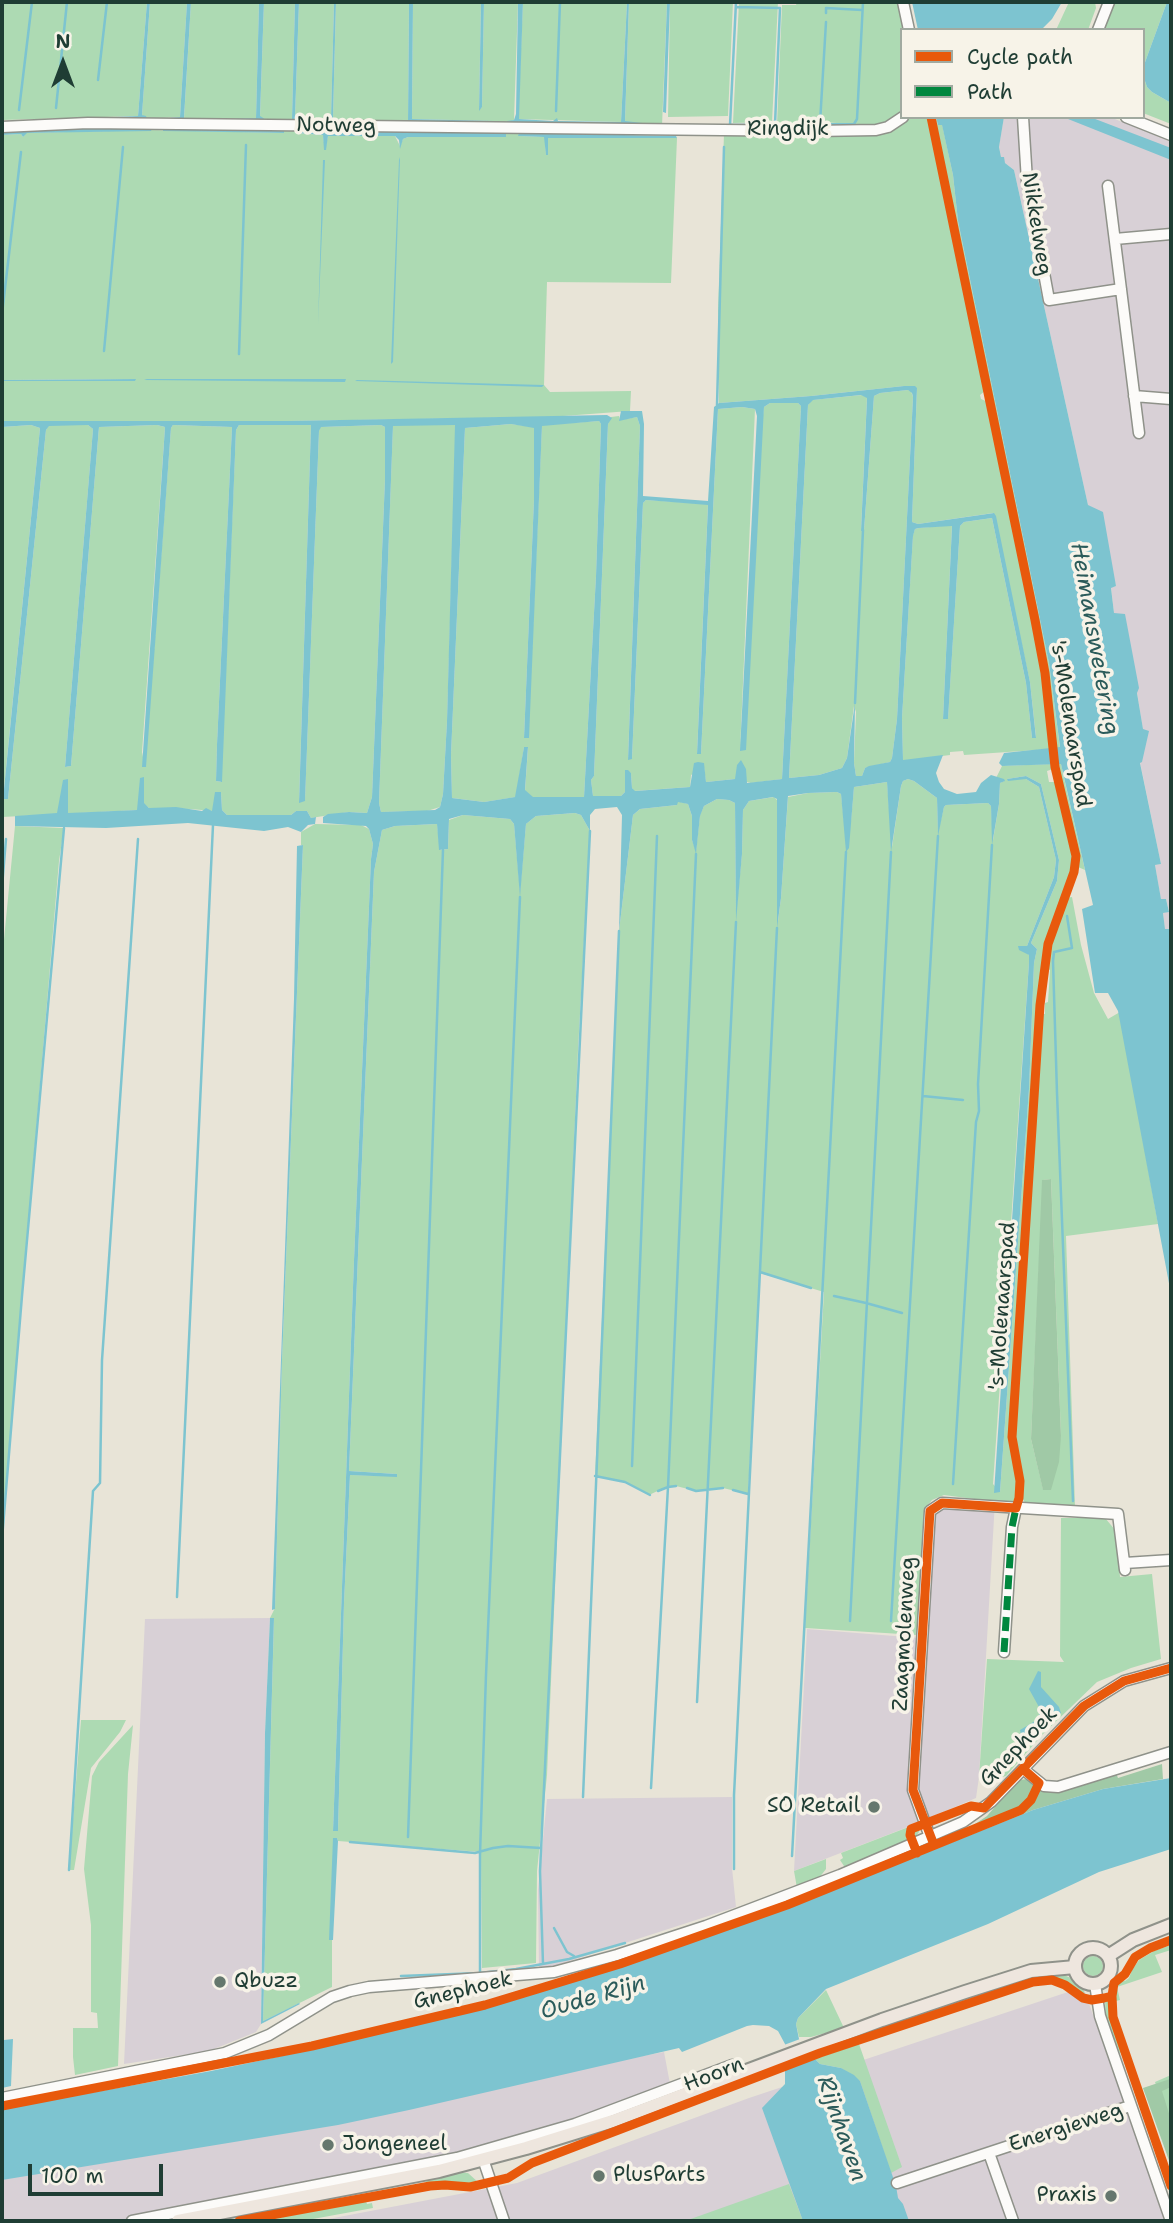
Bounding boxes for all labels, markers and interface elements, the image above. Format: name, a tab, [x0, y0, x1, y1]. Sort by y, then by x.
north arrow	[28, 28, 98, 98]
legend	[900, 28, 1145, 119]
text: N	[55, 29, 71, 54]
text: Cycle path	[967, 43, 1073, 71]
text: Path	[967, 78, 1013, 106]
street label: Notweg	[296, 113, 376, 139]
street label: Ringdijk	[747, 117, 829, 143]
street label: Nikkelweg	[1015, 170, 1057, 278]
water label: Heimanswetering	[1063, 541, 1125, 737]
street label: 's-Molenaarspad	[1044, 639, 1096, 809]
street label: 's-Molenaarspad	[985, 1221, 1021, 1391]
street label: Zaagmolenweg	[888, 1556, 922, 1712]
street label: Gnephoek	[975, 1702, 1063, 1792]
place label: SO Retail	[767, 1794, 860, 1820]
marker: SO Retail	[866, 1799, 882, 1815]
street label: Gnephoek	[411, 1967, 515, 2015]
place label: Qbuzz	[234, 1969, 298, 1995]
water label: Oude Rijn	[537, 1970, 649, 2026]
marker: Qbuzz	[212, 1974, 228, 1990]
street label: Hoorn	[680, 2052, 748, 2098]
water label: Rijnhaven	[810, 2073, 872, 2185]
street label: Energieweg	[1006, 2098, 1126, 2158]
place label: Jongeneel	[342, 2132, 447, 2158]
marker: Jongeneel	[320, 2137, 336, 2153]
scale bar	[32, 2150, 166, 2194]
text: 100 m	[41, 2162, 104, 2190]
place label: PlusParts	[613, 2163, 706, 2189]
marker: PlusParts	[591, 2168, 607, 2184]
place label: Praxis	[1037, 2183, 1097, 2209]
marker: Praxis	[1103, 2188, 1119, 2204]

